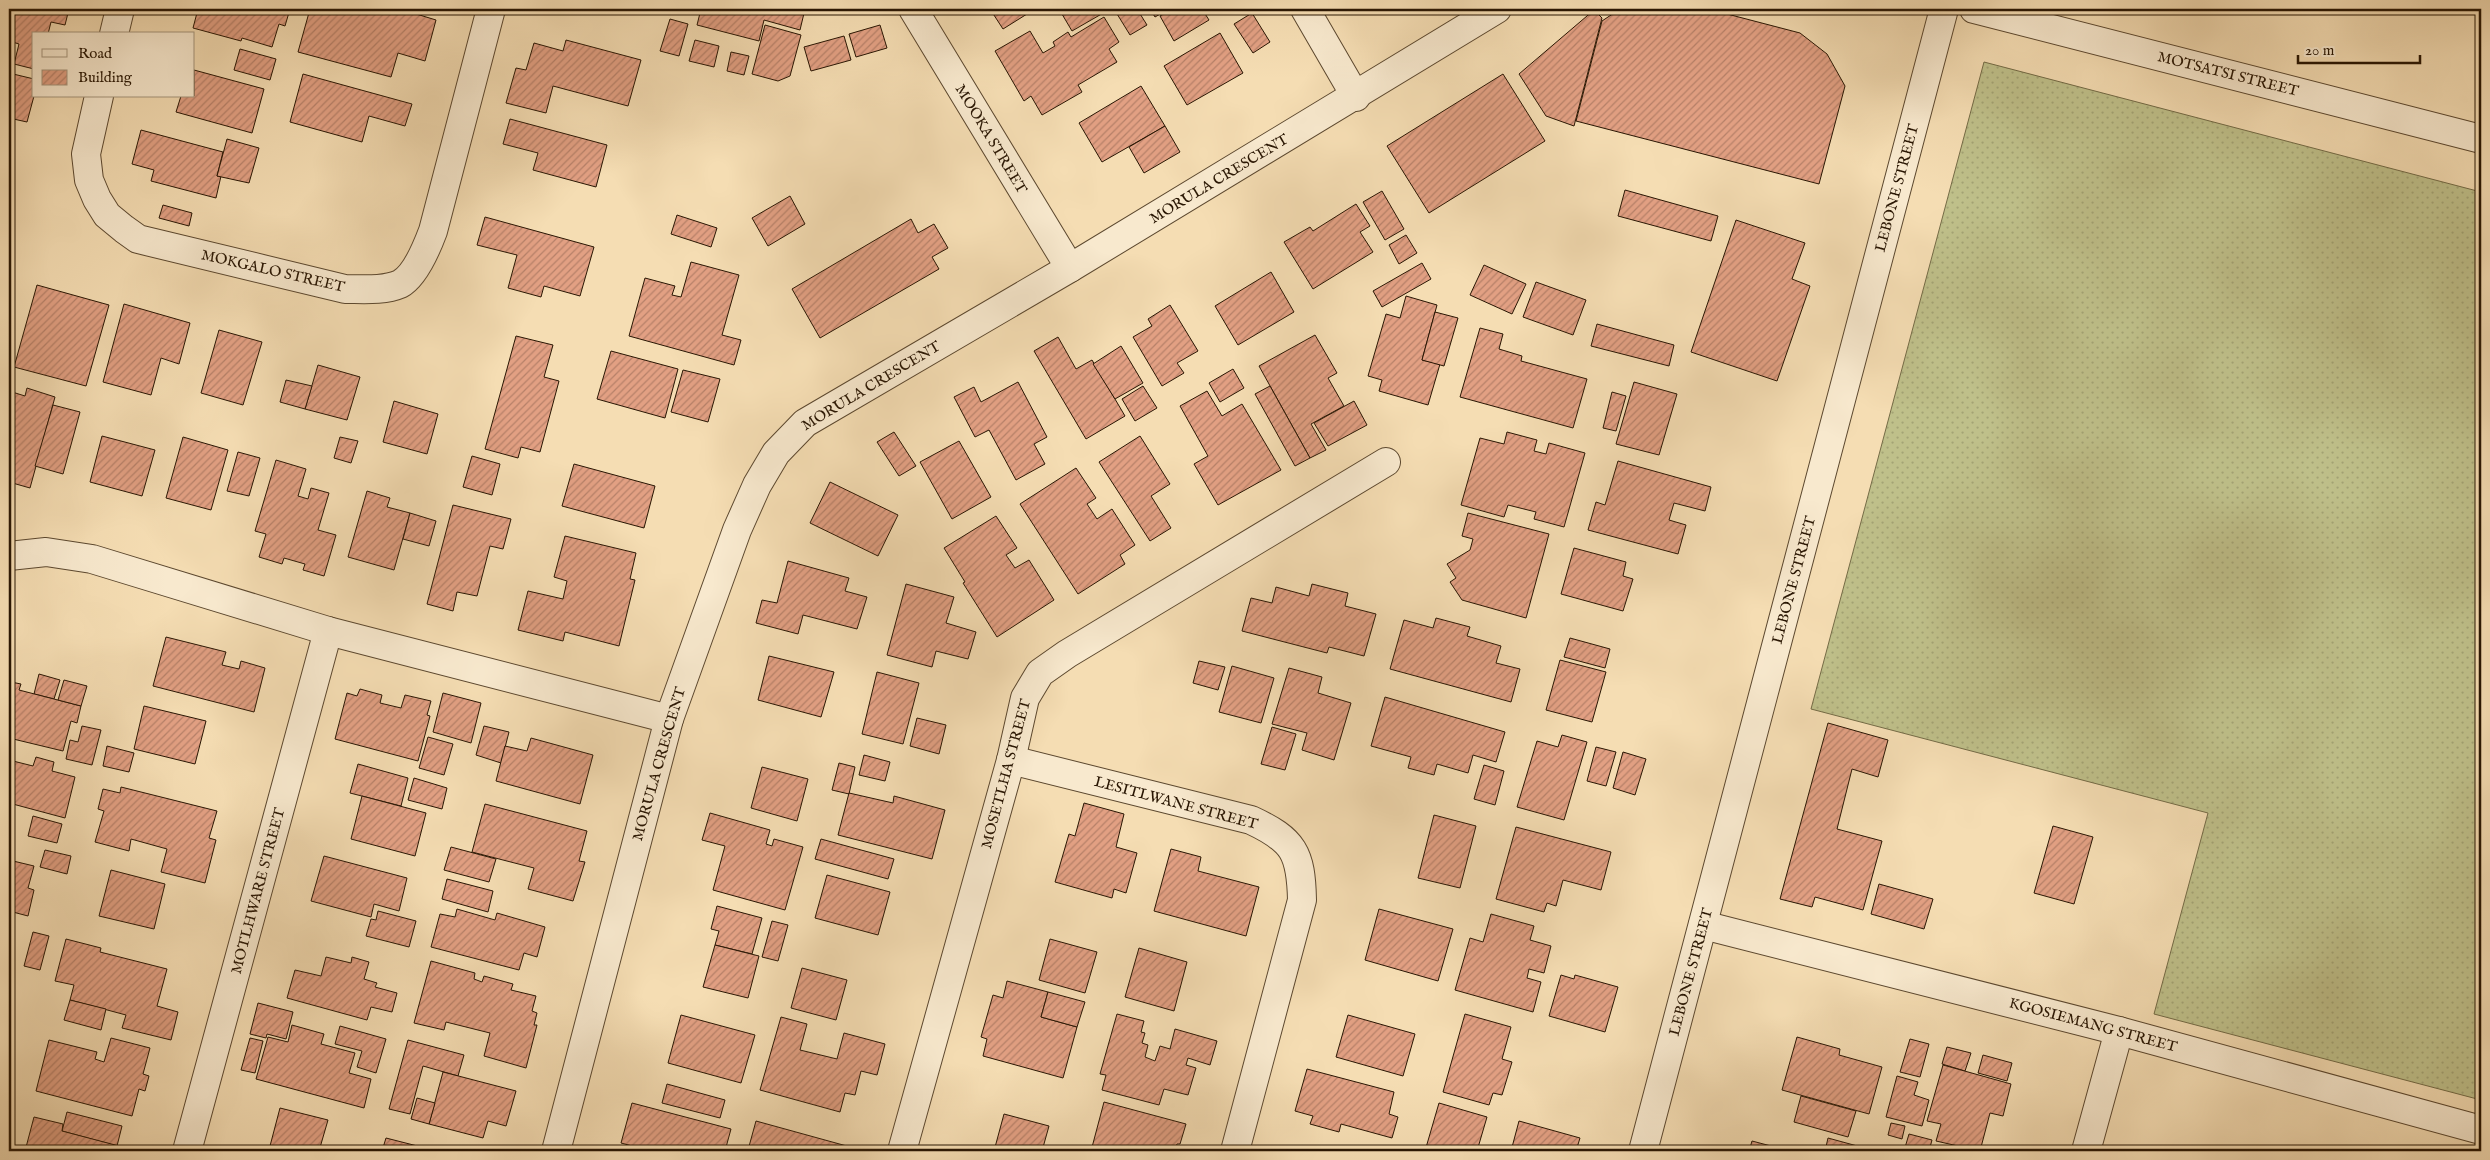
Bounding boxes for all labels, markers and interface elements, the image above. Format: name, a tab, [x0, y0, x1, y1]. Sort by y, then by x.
legend	[32, 32, 195, 98]
scale bar	[2298, 32, 2420, 64]
text: 20 m	[2305, 41, 2335, 60]
text: Road	[78, 44, 113, 63]
street label: MOTSATSI STREET	[2155, 47, 2301, 101]
text: Building	[78, 68, 133, 87]
street label: MOOKA STREET	[951, 81, 1031, 197]
street label: LEBONE STREET	[1871, 122, 1923, 254]
street label: MORULA CRESCENT	[1146, 130, 1292, 228]
street label: MOKGALO STREET	[199, 245, 347, 297]
street label: MORULA CRESCENT	[798, 337, 944, 435]
street label: LEBONE STREET	[1768, 514, 1820, 646]
street label: MORULA CRESCENT	[628, 685, 690, 843]
street label: MOSETLHA STREET	[977, 697, 1035, 851]
street label: LESITLWANE STREET	[1092, 772, 1260, 834]
street label: MOTLHWARE STREET	[227, 806, 289, 976]
street label: LEBONE STREET	[1665, 906, 1717, 1038]
street label: KGOSIEMANG STREET	[2007, 993, 2179, 1057]

